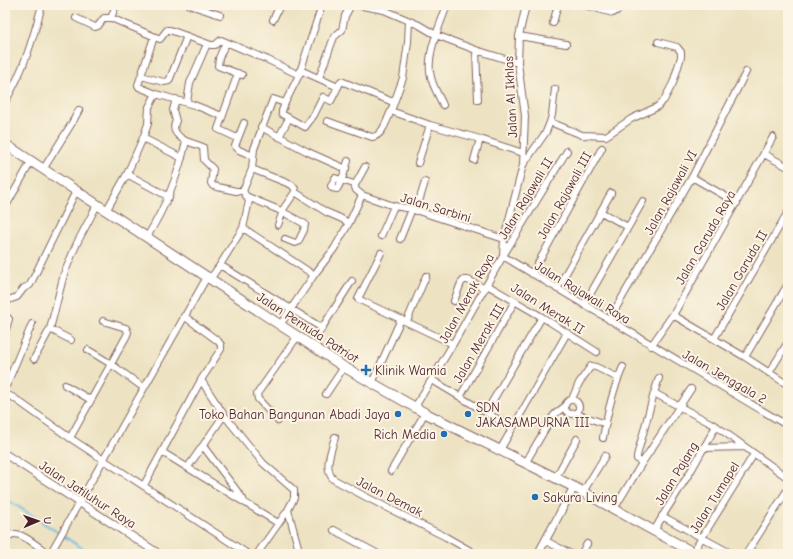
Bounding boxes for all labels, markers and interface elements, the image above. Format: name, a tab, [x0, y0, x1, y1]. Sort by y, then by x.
street label: Jalan Al Ikhlas	[501, 56, 520, 138]
street label: Jalan Rajawali VI	[641, 147, 700, 237]
street label: Jalan Rajawali III	[534, 149, 595, 242]
street label: Jalan Rajawali II	[495, 155, 556, 242]
street label: Jalan Garuda Raya	[672, 188, 738, 287]
street label: Jalan Sarbini	[399, 190, 473, 225]
street label: Jalan Garuda II	[713, 228, 770, 313]
street label: Jalan Merak Raya	[436, 251, 497, 346]
street label: Jalan Rajawali Raya	[532, 258, 633, 327]
street label: Jalan Merak II	[508, 280, 587, 337]
street label: Jalan Pemuda Patriot	[254, 289, 362, 367]
street label: Jalan Merak III	[450, 301, 507, 385]
street label: Jalan Jenggala 2	[680, 346, 770, 407]
place label: Klinik Wamia	[375, 363, 446, 378]
marker: Klinik Wamia	[360, 364, 372, 376]
place label: SDN JAKASAMPURNA III	[476, 400, 590, 430]
place label: Toko Bahan Bangunan Abadi Jaya	[199, 407, 390, 422]
marker: Toko Bahan Bangunan Abadi Jaya	[393, 409, 403, 419]
marker: SDN JAKASAMPURNA III	[463, 409, 473, 419]
place label: Rich Media	[374, 427, 436, 442]
marker: Rich Media	[439, 429, 449, 439]
street label: Jalan Pajang	[652, 439, 701, 508]
street label: Jalan Jatiluhur Raya	[37, 458, 139, 531]
street label: Jalan Tumapel	[687, 459, 742, 536]
street label: Jalan Demak	[354, 473, 426, 520]
place label: Sakura Living	[543, 490, 618, 505]
marker: Sakura Living	[530, 492, 540, 502]
north arrow	[18, 501, 58, 541]
text: U	[41, 517, 54, 525]

